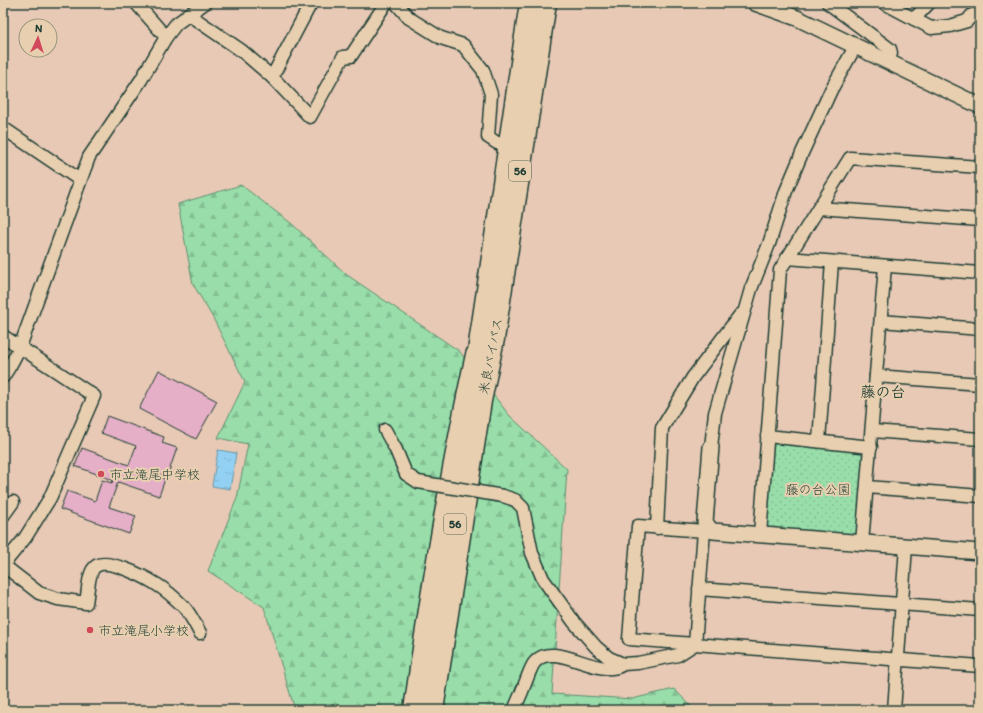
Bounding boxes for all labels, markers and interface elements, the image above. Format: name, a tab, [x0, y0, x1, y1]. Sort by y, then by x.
north arrow	[18, 18, 58, 58]
text: N	[34, 22, 43, 35]
road number: 56	[509, 161, 531, 181]
street label: 米良バイパス	[476, 317, 505, 396]
district label: 藤の台	[860, 383, 906, 401]
place label: 市立滝尾中学校	[109, 467, 200, 482]
marker: 市立滝尾中学校	[96, 469, 106, 479]
park label: 藤の台公園	[785, 482, 851, 497]
road number: 56	[444, 514, 466, 534]
place label: 市立滝尾小学校	[98, 623, 189, 638]
marker: 市立滝尾小学校	[85, 625, 95, 635]

